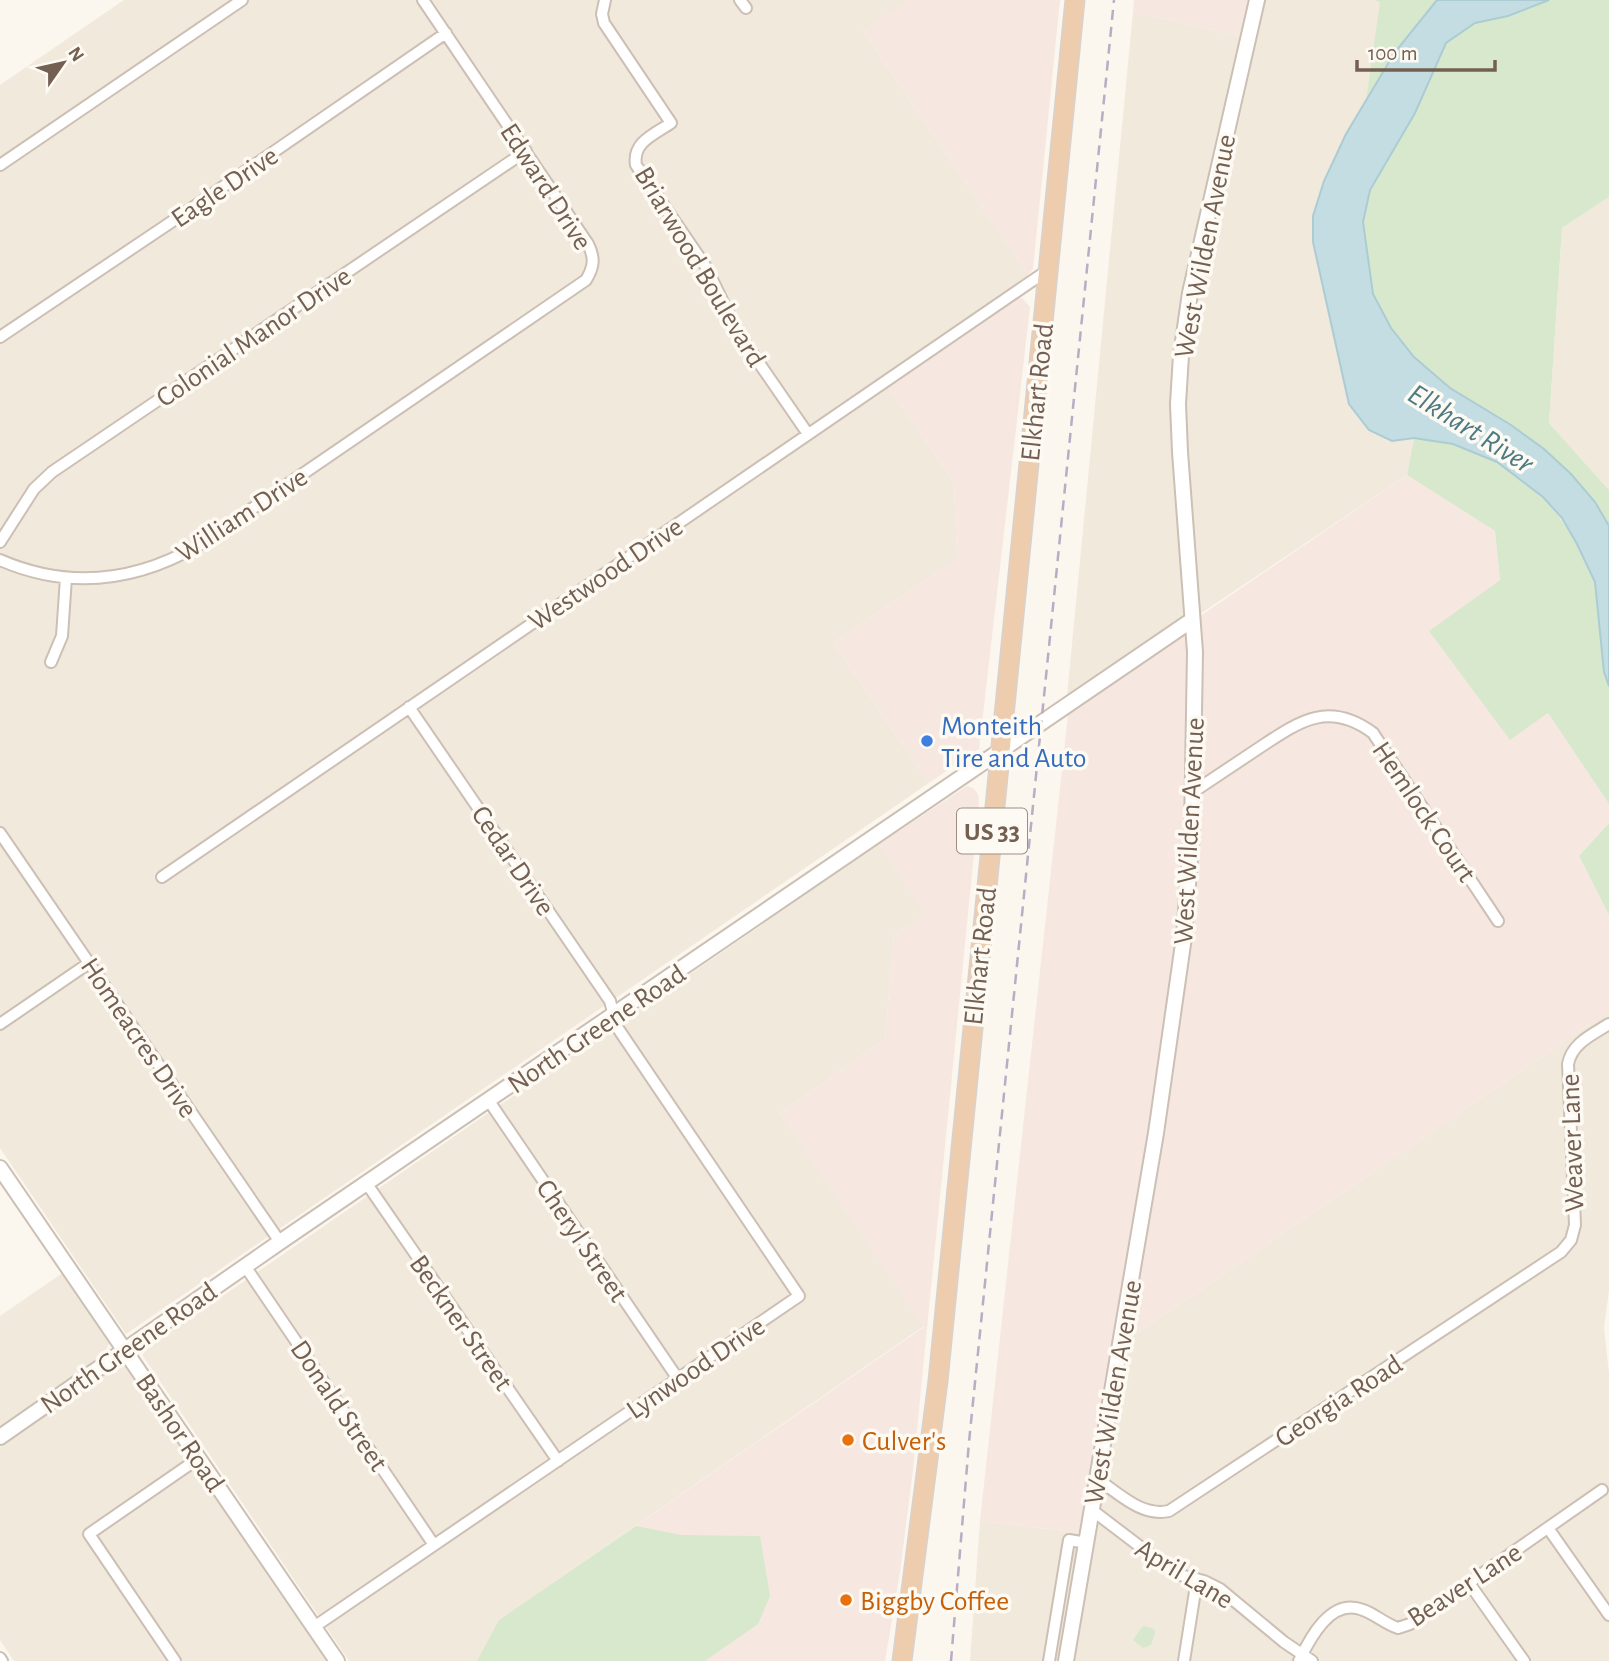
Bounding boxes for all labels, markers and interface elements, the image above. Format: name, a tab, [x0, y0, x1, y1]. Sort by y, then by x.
north arrow	[28, 28, 98, 98]
scale bar	[1357, 28, 1495, 72]
text: 100 m	[1368, 43, 1418, 64]
text: N	[64, 44, 87, 65]
street label: Edward Drive	[494, 119, 596, 255]
street label: West Wilden Avenue	[1171, 132, 1241, 361]
street label: Eagle Drive	[167, 142, 284, 233]
street label: Briarwood Boulevard	[629, 162, 770, 372]
street label: Colonial Manor Drive	[152, 262, 357, 413]
street label: Elkhart Road	[1017, 322, 1059, 463]
water label: Elkhart River	[1402, 379, 1540, 480]
street label: William Drive	[171, 463, 313, 568]
street label: Westwood Drive	[524, 513, 688, 636]
place label: Monteith Tire and Auto	[941, 713, 1086, 773]
street label: West Wilden Avenue	[1170, 717, 1210, 945]
marker: Monteith Tire and Auto	[919, 733, 935, 749]
street label: Hemlock Court	[1366, 737, 1480, 887]
street label: Cedar Drive	[466, 801, 559, 921]
road number: US 33	[957, 808, 1027, 853]
street label: Elkhart Road	[960, 886, 1002, 1027]
street label: Homeacres Drive	[75, 953, 202, 1123]
street label: North Greene Road	[503, 960, 691, 1099]
street label: Weaver Lane	[1557, 1073, 1589, 1213]
street label: Cheryl Street	[530, 1175, 632, 1307]
street label: Beckner Street	[404, 1250, 517, 1396]
street label: North Greene Road	[36, 1278, 222, 1420]
street label: West Wilden Avenue	[1080, 1278, 1147, 1507]
street label: Lynwood Drive	[622, 1312, 770, 1425]
street label: Donald Street	[285, 1336, 392, 1477]
street label: Georgia Road	[1271, 1350, 1408, 1453]
street label: Bashor Road	[130, 1369, 229, 1497]
place label: Culver's	[862, 1428, 946, 1456]
marker: Culver's	[840, 1432, 856, 1448]
street label: April Lane	[1130, 1535, 1238, 1615]
street label: Beaver Lane	[1403, 1539, 1527, 1633]
place label: Biggby Coffee	[860, 1588, 1009, 1616]
marker: Biggby Coffee	[838, 1592, 854, 1608]

